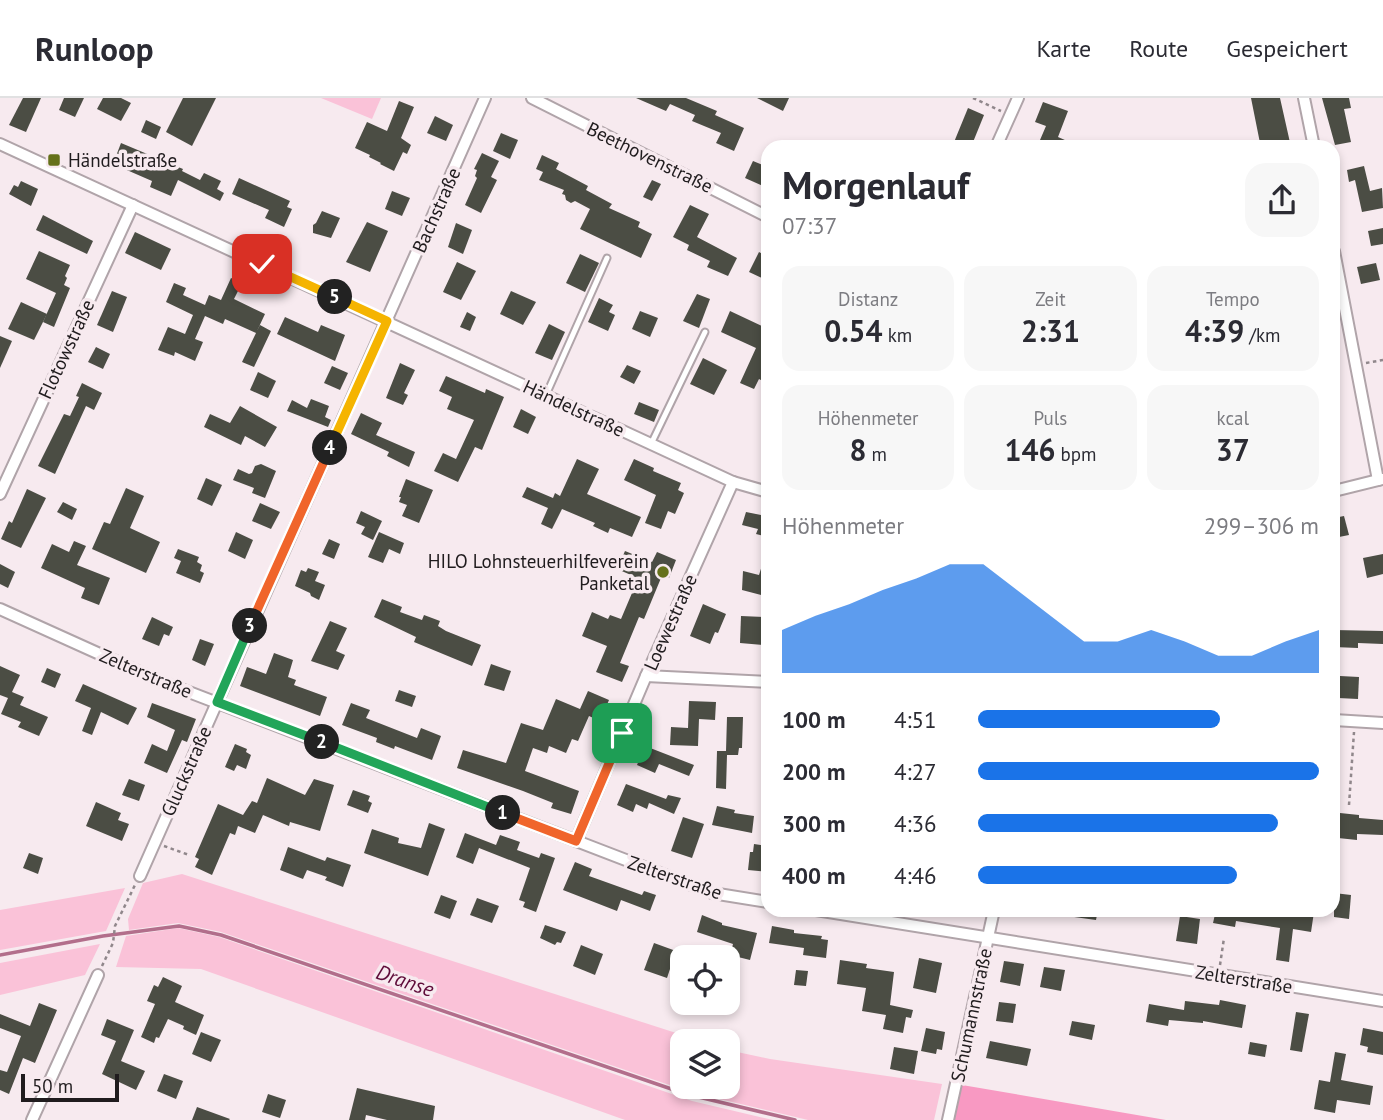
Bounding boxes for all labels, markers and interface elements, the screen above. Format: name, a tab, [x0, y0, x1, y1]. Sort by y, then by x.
text: Runloop	[35, 27, 154, 70]
text: Karte	[1036, 33, 1091, 64]
text: Route	[1129, 33, 1188, 64]
text: Gespeichert	[1226, 33, 1348, 64]
street label: Beethovenstraße	[583, 116, 717, 198]
place label: Händelstraße	[68, 148, 177, 172]
marker: Händelstraße	[46, 152, 62, 168]
text: Morgenlauf	[782, 160, 969, 209]
button: share	[1245, 163, 1319, 237]
street label: Bachstraße	[407, 164, 465, 256]
text: 07:37	[782, 211, 837, 240]
pin	[232, 234, 292, 294]
icon: check	[243, 245, 281, 283]
pin: 5	[318, 280, 352, 314]
text: 5	[329, 284, 340, 308]
text: Distanz	[838, 287, 898, 311]
text: Zeit	[1035, 287, 1066, 311]
text: Tempo	[1206, 287, 1260, 311]
street label: Flotowstraße	[33, 295, 99, 403]
text: 0.54	[824, 311, 883, 350]
text: 2:31	[1021, 311, 1080, 350]
text: 4:39	[1185, 311, 1244, 350]
text: km	[883, 323, 912, 347]
text: /km	[1244, 323, 1281, 347]
street label: Händelstraße	[519, 374, 629, 442]
text: Höhenmeter	[818, 406, 919, 430]
text: Puls	[1034, 406, 1067, 430]
text: kcal	[1217, 406, 1249, 430]
pin: 4	[312, 430, 348, 466]
text: 8	[849, 430, 866, 469]
text: 146	[1004, 430, 1055, 469]
text: 37	[1216, 430, 1250, 469]
text: 4	[324, 435, 335, 459]
text: m	[866, 442, 887, 466]
text: bpm	[1055, 442, 1097, 466]
text: Höhenmeter	[782, 511, 904, 540]
text: 299–306 m	[1204, 511, 1319, 540]
place label: HILO Lohnsteuerhilfeverein Panketal	[428, 549, 649, 595]
marker: HILO Lohnsteuerhilfeverein Panketal	[655, 564, 671, 580]
street label: Loewestraße	[638, 570, 702, 674]
pin: 3	[232, 608, 268, 644]
text: 3	[244, 613, 255, 637]
street label: Zelterstraße	[96, 643, 196, 703]
pin	[592, 703, 652, 763]
text: 100 m	[782, 705, 845, 734]
text: 4:51	[894, 705, 937, 734]
icon: arrive	[603, 714, 641, 752]
street label: Gluckstraße	[155, 722, 217, 820]
pin: 2	[304, 724, 340, 760]
text: 2	[316, 729, 327, 753]
text: 200 m	[782, 757, 845, 786]
text: 4:27	[894, 757, 937, 786]
pin: 1	[486, 796, 520, 830]
text: 1	[497, 800, 508, 824]
text: 300 m	[782, 809, 845, 838]
text: 4:36	[894, 809, 937, 838]
street label: Zelterstraße	[625, 850, 725, 904]
text: 400 m	[782, 861, 845, 890]
text: 4:46	[894, 861, 937, 890]
map controls	[670, 945, 740, 1099]
button: locate	[670, 945, 740, 1015]
street label: Schumannstraße	[945, 946, 997, 1084]
water label: Dranse	[373, 958, 438, 1003]
street label: Zelterstraße	[1194, 959, 1294, 999]
button: layers	[670, 1029, 740, 1099]
scale bar	[21, 1071, 119, 1103]
text: 50 m	[32, 1074, 73, 1098]

